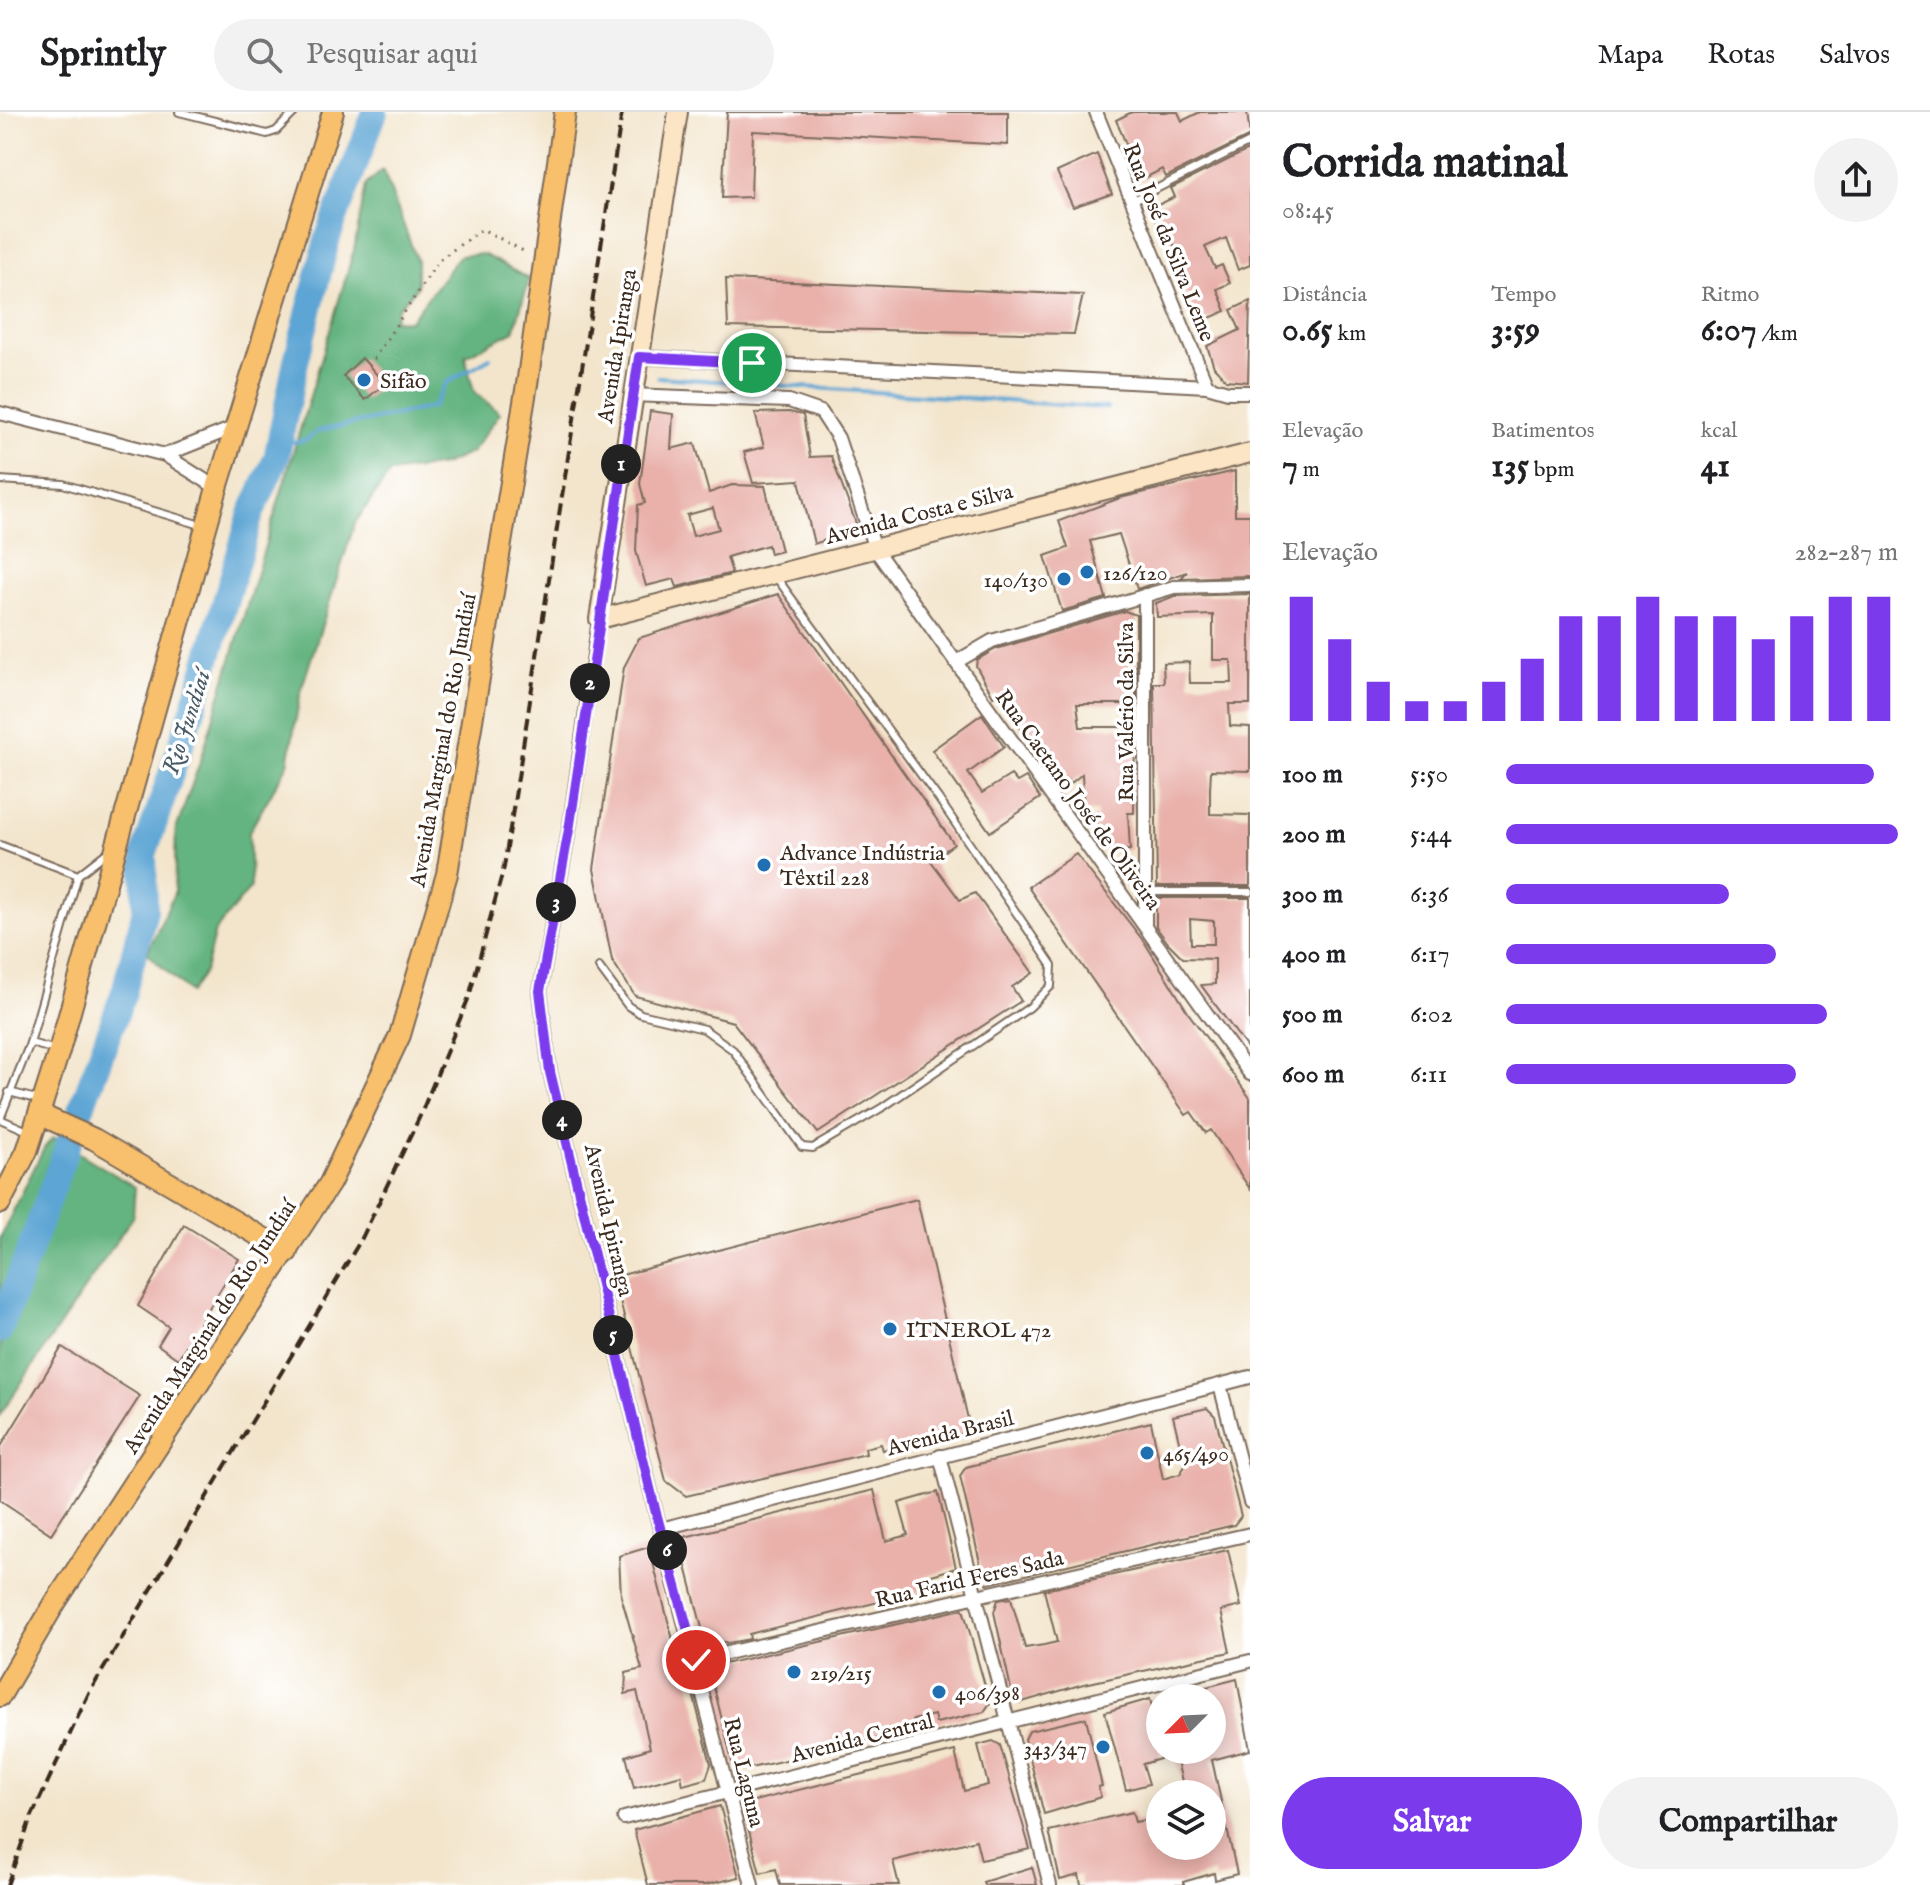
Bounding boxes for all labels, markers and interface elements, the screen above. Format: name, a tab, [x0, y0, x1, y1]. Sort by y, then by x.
search box	[214, 19, 774, 91]
text: Sprintly	[40, 31, 166, 79]
icon: search	[242, 33, 286, 77]
text: Pesquisar aqui	[306, 36, 478, 74]
text: Mapa	[1598, 38, 1663, 73]
text: Rotas	[1707, 38, 1775, 73]
text: Salvos	[1819, 38, 1890, 73]
text: Corrida matinal	[1282, 136, 1567, 192]
button: share	[1814, 138, 1898, 222]
street label: Rua José da Silva Leme	[1116, 140, 1221, 346]
text: 08:45	[1282, 194, 1334, 227]
street label: Avenida Ipiranga	[592, 267, 644, 426]
text: Distância	[1282, 281, 1367, 309]
text: Tempo	[1491, 281, 1556, 309]
text: Ritmo	[1701, 281, 1759, 309]
text: 0.65	[1282, 309, 1333, 352]
text: 3:59	[1491, 309, 1540, 352]
text: 6:07	[1701, 309, 1757, 352]
text: km	[1333, 320, 1366, 348]
text: /km	[1757, 320, 1798, 348]
pin	[718, 329, 786, 397]
icon: arrive	[730, 341, 774, 385]
place label: Sifão	[380, 368, 427, 396]
marker: Sifão	[355, 371, 373, 389]
text: Elevação	[1282, 417, 1363, 445]
text: Batimentos	[1491, 417, 1595, 445]
text: kcal	[1701, 417, 1737, 445]
pin: 1	[601, 444, 641, 484]
text: 7	[1282, 445, 1298, 488]
text: 135	[1491, 445, 1529, 488]
text: 41	[1701, 445, 1730, 488]
text: 1	[617, 450, 625, 478]
text: m	[1298, 456, 1320, 484]
text: bpm	[1529, 456, 1574, 484]
street label: Avenida Costa e Silva	[822, 478, 1016, 552]
text: Elevação	[1282, 536, 1378, 569]
text: 282–287 m	[1794, 536, 1898, 569]
place label: 126/120	[1103, 560, 1168, 588]
marker: 126/120	[1078, 563, 1096, 581]
place label: 140/130	[983, 567, 1048, 595]
marker: 140/130	[1055, 570, 1073, 588]
street label: Avenida Marginal do Rio Jundiaí	[404, 589, 484, 890]
street label: Rua Valério da Silva	[1113, 622, 1141, 802]
water label: Rio Jundiaí	[156, 663, 220, 778]
pin: 2	[570, 663, 610, 703]
text: 2	[585, 669, 595, 697]
street label: Rua Caetano José de Oliveira	[988, 684, 1167, 916]
text: 100 m	[1282, 758, 1343, 791]
text: 5:50	[1410, 758, 1448, 791]
text: 200 m	[1282, 818, 1346, 851]
text: 5:44	[1410, 818, 1452, 851]
place label: Advance Indústria Têxtil 228	[779, 840, 945, 893]
marker: Advance Indústria Têxtil 228	[755, 856, 773, 874]
text: 300 m	[1282, 878, 1343, 911]
text: 6:36	[1410, 878, 1449, 911]
pin: 3	[536, 882, 576, 922]
text: 3	[552, 888, 560, 916]
text: 400 m	[1282, 938, 1346, 971]
text: 6:17	[1410, 938, 1450, 971]
text: 500 m	[1282, 998, 1343, 1031]
text: 6:02	[1410, 998, 1453, 1031]
text: 600 m	[1282, 1058, 1344, 1091]
text: 6:11	[1410, 1058, 1447, 1091]
pin: 4	[542, 1100, 582, 1140]
text: 4	[557, 1106, 567, 1134]
street label: Avenida Ipiranga	[577, 1141, 639, 1300]
street label: Avenida Marginal do Rio Jundiaí	[117, 1193, 305, 1460]
pin: 5	[593, 1315, 633, 1355]
place label: ITNEROL 472	[906, 1317, 1051, 1345]
marker: ITNEROL 472	[881, 1320, 899, 1338]
text: 5	[609, 1321, 617, 1349]
street label: Avenida Brasil	[883, 1405, 1017, 1463]
place label: 465/490	[1163, 1441, 1229, 1469]
marker: 465/490	[1138, 1444, 1156, 1462]
pin: 6	[647, 1530, 687, 1570]
text: 6	[662, 1536, 672, 1564]
street label: Rua Farid Feres Sada	[872, 1545, 1067, 1615]
pin	[662, 1626, 730, 1694]
icon: check	[674, 1638, 718, 1682]
place label: 219/215	[810, 1660, 872, 1688]
marker: 219/215	[785, 1663, 803, 1681]
place label: 406/398	[955, 1680, 1020, 1708]
marker: 406/398	[930, 1683, 948, 1701]
north arrow	[1146, 1684, 1226, 1764]
map controls	[1146, 1684, 1226, 1860]
street label: Avenida Central	[787, 1708, 937, 1770]
street label: Rua Laguna	[716, 1715, 770, 1831]
place label: 343/347	[1024, 1735, 1087, 1763]
marker: 343/347	[1094, 1738, 1112, 1756]
button: Salvar	[1282, 1777, 1582, 1869]
button: Compartilhar	[1598, 1777, 1898, 1869]
button: layers	[1146, 1780, 1226, 1860]

